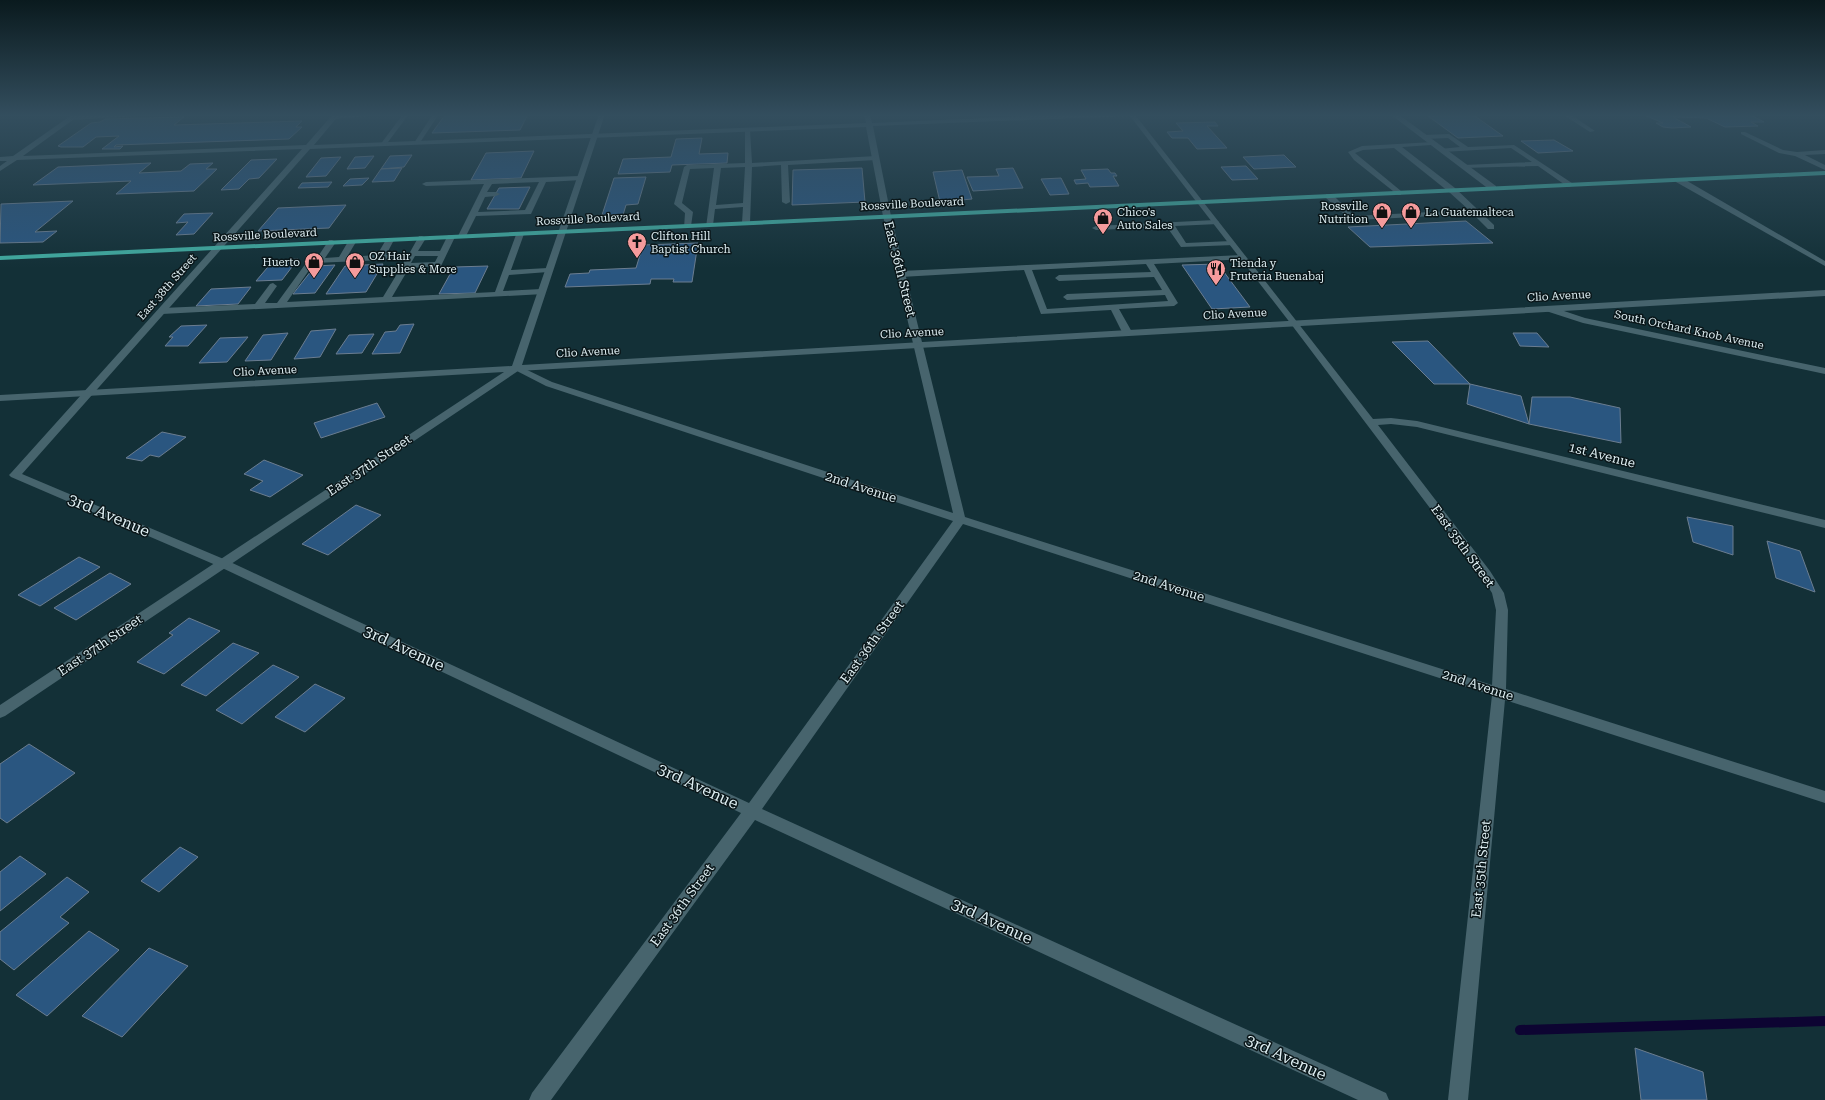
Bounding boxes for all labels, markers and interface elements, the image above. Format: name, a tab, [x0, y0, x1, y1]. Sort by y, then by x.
street label: Rossville Boulevard	[860, 195, 964, 213]
place label: Rossville Nutrition	[1319, 200, 1368, 226]
shop icon: Rossville Nutrition	[1371, 201, 1393, 229]
shop icon: La Guatemalteca	[1400, 201, 1422, 229]
place label: Chico's Auto Sales	[1117, 206, 1173, 232]
place label: La Guatemalteca	[1425, 206, 1514, 219]
shop icon: Chico's Auto Sales	[1092, 207, 1114, 235]
street label: Rossville Boulevard	[536, 210, 640, 228]
street label: East 36th Street	[881, 220, 919, 319]
street label: Rossville Boulevard	[213, 226, 317, 244]
place label: Clifton Hill Baptist Church	[651, 230, 731, 256]
church icon: Clifton Hill Baptist Church	[626, 231, 648, 259]
place label: OZ Hair Supplies & More	[369, 250, 457, 276]
street label: East 38th Street	[135, 251, 199, 323]
shop icon: Huerto	[303, 251, 325, 279]
shop icon: OZ Hair Supplies & More	[344, 251, 366, 279]
place label: Huerto	[263, 256, 300, 269]
place label: Tienda y Fruteria Buenabaj	[1230, 257, 1324, 283]
restaurant icon: Tienda y Fruteria Buenabaj	[1205, 258, 1227, 286]
street label: Clio Avenue	[1527, 288, 1591, 304]
street label: Clio Avenue	[1203, 306, 1267, 322]
street label: South Orchard Knob Avenue	[1613, 308, 1765, 352]
street label: Clio Avenue	[880, 325, 944, 341]
street label: Clio Avenue	[556, 344, 620, 360]
street label: Clio Avenue	[233, 363, 297, 379]
street label: East 37th Street	[324, 431, 414, 499]
street label: 1st Avenue	[1567, 439, 1637, 471]
street label: 2nd Avenue	[824, 468, 898, 506]
street label: 3rd Avenue	[65, 489, 153, 541]
street label: East 35th Street	[1428, 502, 1498, 590]
street label: 2nd Avenue	[1132, 567, 1206, 605]
street label: East 36th Street	[837, 598, 907, 686]
street label: East 37th Street	[55, 611, 145, 679]
street label: 3rd Avenue	[361, 621, 448, 675]
street label: 2nd Avenue	[1441, 666, 1515, 704]
street label: 3rd Avenue	[655, 759, 742, 813]
street label: East 35th Street	[1468, 819, 1494, 919]
street label: East 36th Street	[647, 861, 717, 949]
street label: 3rd Avenue	[949, 894, 1036, 948]
street label: 3rd Avenue	[1243, 1030, 1330, 1084]

